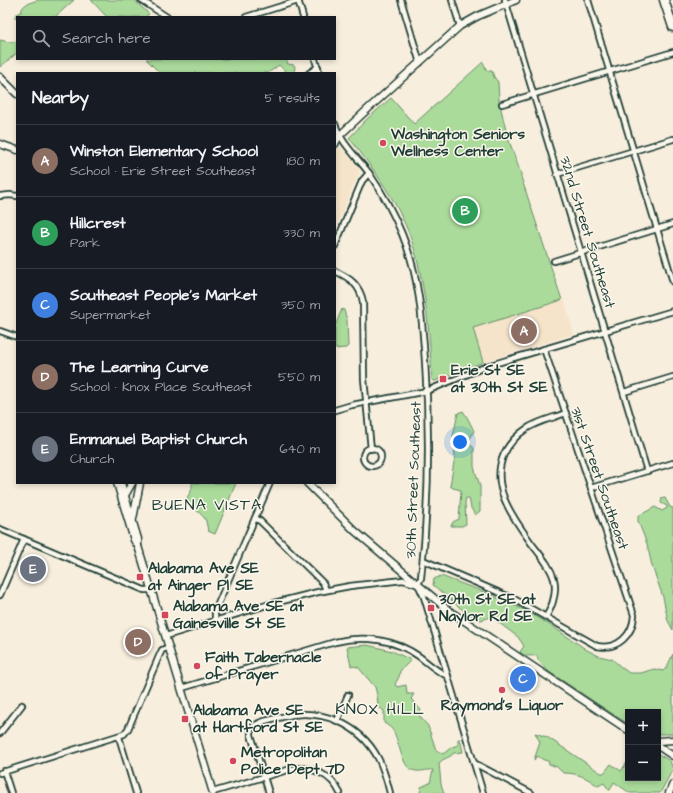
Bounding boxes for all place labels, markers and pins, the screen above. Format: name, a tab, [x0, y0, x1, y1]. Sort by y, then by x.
place label: Washington Seniors Wellness Center	[390, 124, 525, 162]
marker: Washington Seniors Wellness Center	[378, 138, 388, 148]
pin: B	[452, 196, 478, 226]
pin: A	[511, 316, 537, 346]
place label: Erie St SE at 30th St SE	[450, 360, 548, 398]
marker: Erie St SE at 30th St SE	[438, 374, 448, 384]
pin: E	[20, 554, 46, 584]
place label: Alabama Ave SE at Ainger Pl SE	[147, 558, 259, 598]
marker: Alabama Ave SE at Ainger Pl SE	[135, 572, 145, 582]
place label: 30th St SE at Naylor Rd SE	[438, 589, 536, 628]
place label: Alabama Ave SE at Gainesville St SE	[173, 596, 305, 634]
marker: 30th St SE at Naylor Rd SE	[426, 603, 436, 613]
marker: Alabama Ave SE at Gainesville St SE	[160, 610, 170, 620]
pin: D	[125, 627, 151, 657]
place label: Faith Tabernacle of Prayer	[205, 647, 322, 686]
marker: Faith Tabernacle of Prayer	[192, 661, 202, 671]
pin: C	[510, 664, 536, 694]
marker: Raymond's Liquor	[497, 685, 507, 695]
place label: Raymond's Liquor	[441, 695, 564, 717]
place label: Alabama Ave SE at Hartford St SE	[192, 700, 323, 738]
marker: Alabama Ave SE at Hartford St SE	[180, 714, 190, 724]
place label: Metropolitan Police Dept 7D	[241, 742, 345, 780]
marker: Metropolitan Police Dept 7D	[228, 756, 238, 766]

